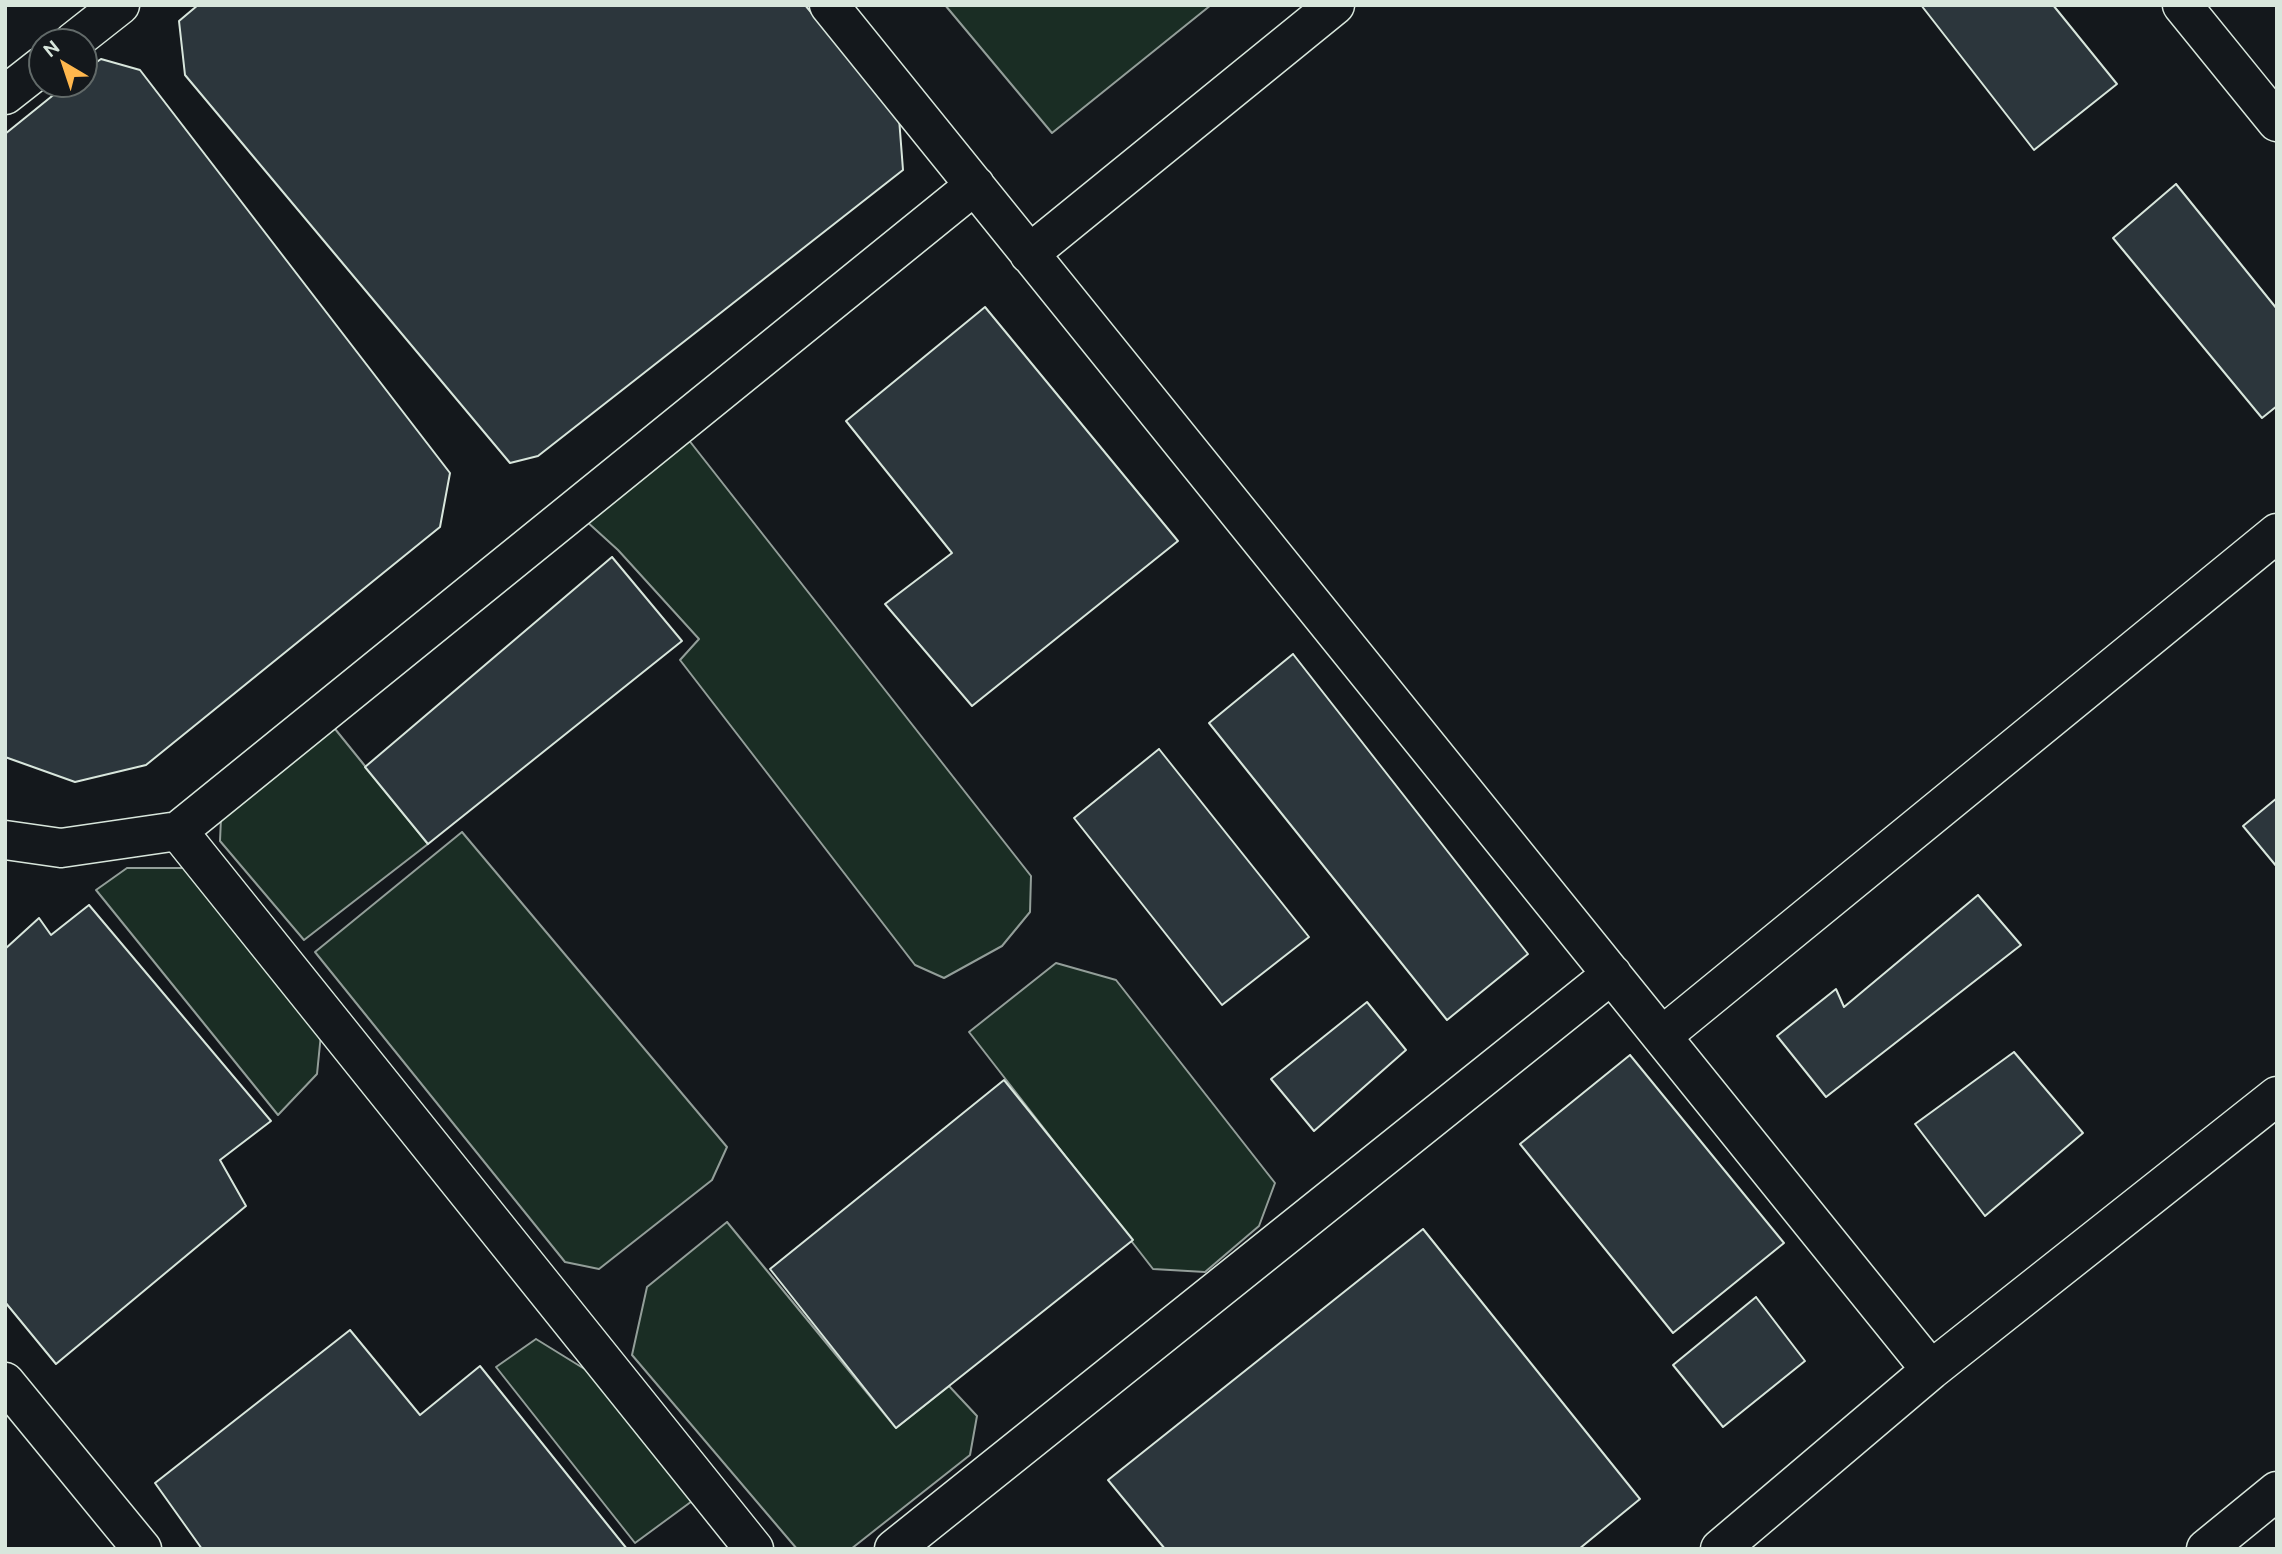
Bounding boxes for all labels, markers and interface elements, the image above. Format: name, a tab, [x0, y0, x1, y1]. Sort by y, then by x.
north arrow	[28, 28, 98, 98]
text: N	[39, 35, 63, 61]

